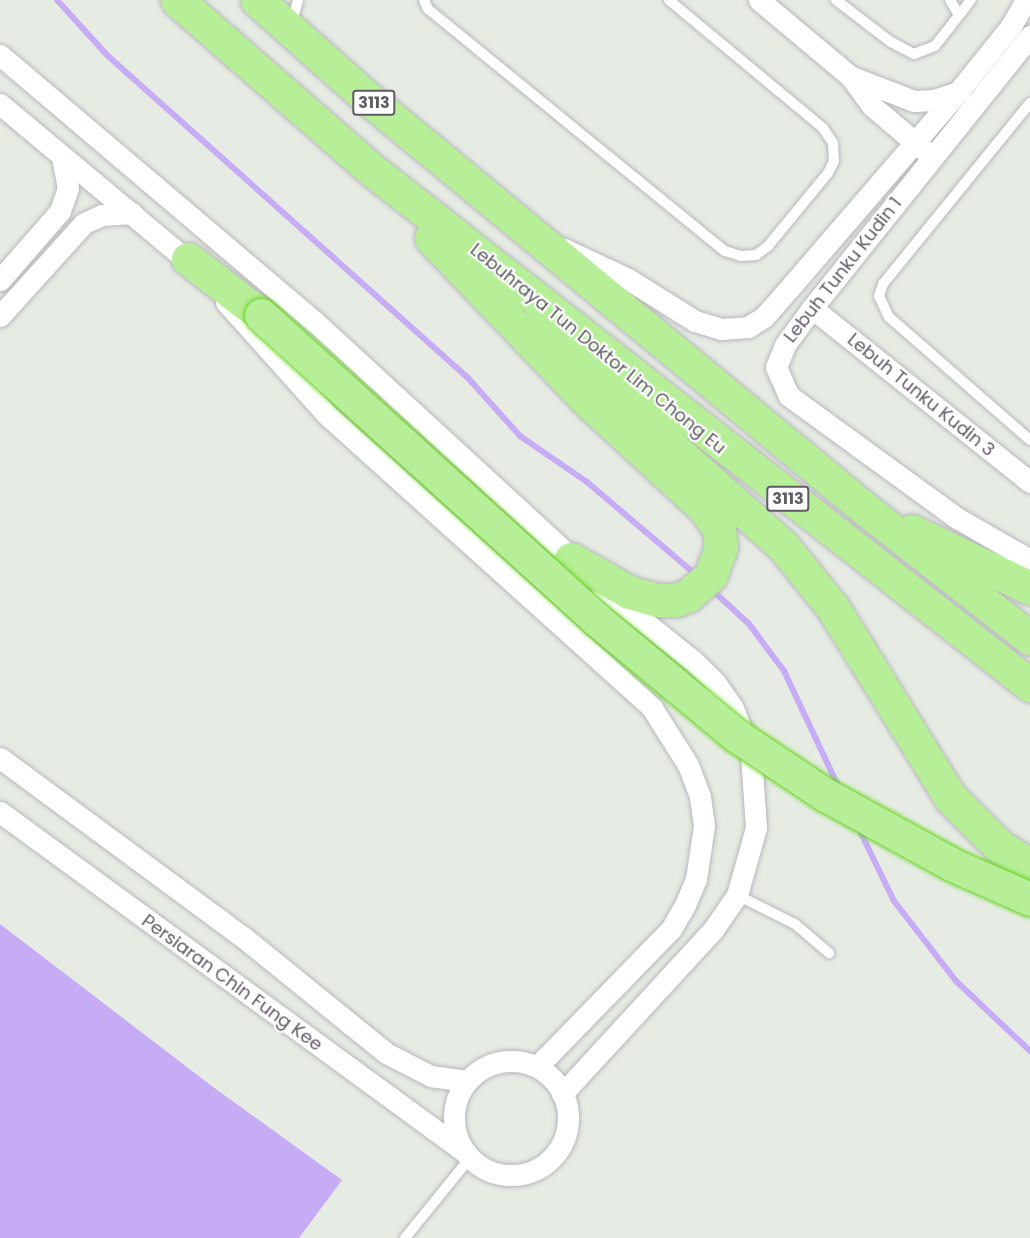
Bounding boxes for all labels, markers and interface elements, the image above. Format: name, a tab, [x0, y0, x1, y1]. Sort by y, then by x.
road number: 3113	[352, 90, 397, 116]
street label: Lebuh Tunku Kudin 1	[780, 193, 906, 347]
street label: Lebuhraya Tun Doktor Lim Chong Eu	[466, 239, 730, 459]
street label: Lebuh Tunku Kudin 3	[843, 329, 999, 461]
road number: 3113	[766, 486, 810, 512]
street label: Persiaran Chin Fung Kee	[138, 910, 326, 1056]

